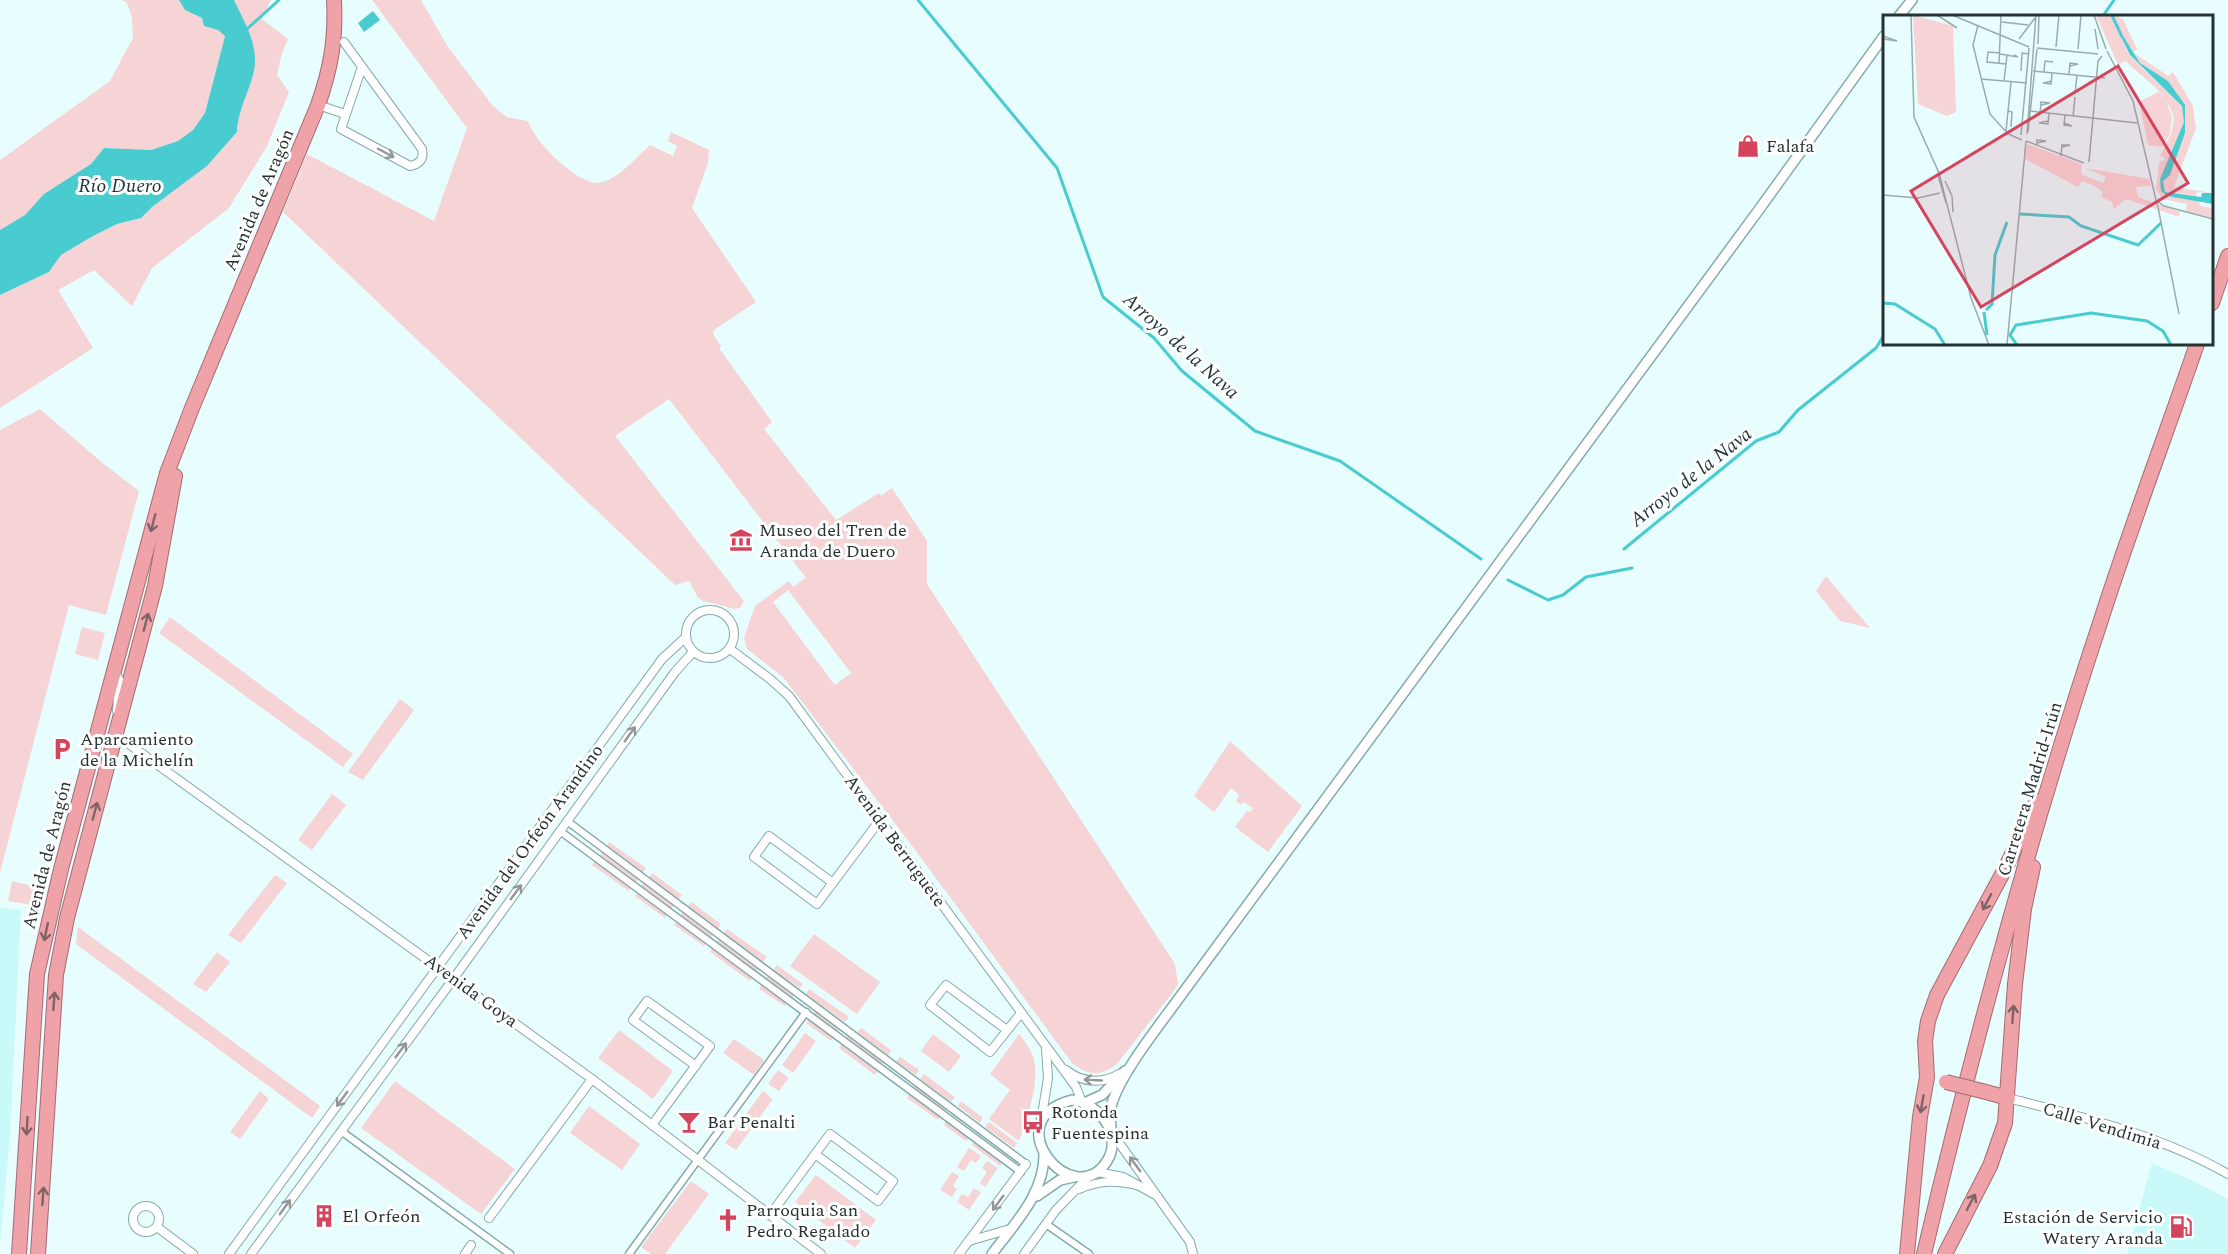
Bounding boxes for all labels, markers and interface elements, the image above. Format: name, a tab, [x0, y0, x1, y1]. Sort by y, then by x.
inset map	[1883, 15, 2213, 345]
street label: Avenida de Aragón	[217, 125, 301, 275]
shop icon: Falafa	[1735, 133, 1761, 159]
place label: Falafa	[1766, 133, 1814, 160]
one-way arrow	[377, 148, 395, 160]
water label: Río Duero	[78, 171, 162, 201]
water label: Arroyo de la Nava	[1115, 285, 1246, 407]
water label: Arroyo de la Nava	[1623, 420, 1759, 535]
one-way arrow	[147, 513, 159, 532]
place label: Museo del Tren de Aranda de Duero	[759, 517, 907, 565]
museum icon: Museo del Tren de Aranda de Duero	[728, 527, 754, 553]
one-way arrow	[140, 613, 152, 632]
street label: Carretera Madrid-Irún	[1991, 698, 2069, 880]
place label: Aparcamiento de la Michelín	[80, 726, 194, 774]
one-way arrow	[624, 726, 636, 742]
parking icon: Aparcamiento de la Michelín	[49, 736, 75, 762]
street label: Avenida del Orfeón Arandino	[450, 739, 610, 945]
street label: Avenida Berruguete	[838, 769, 952, 913]
street label: Avenida de Aragón	[15, 778, 79, 932]
one-way arrow	[90, 802, 101, 821]
one-way arrow	[510, 885, 522, 901]
one-way arrow	[1981, 893, 1992, 911]
one-way arrow	[40, 922, 51, 941]
street label: Avenida Goya	[418, 948, 524, 1035]
one-way arrow	[49, 992, 60, 1011]
one-way arrow	[2007, 1005, 2018, 1025]
one-way arrow	[395, 1042, 407, 1058]
one-way arrow	[1084, 1074, 1103, 1085]
one-way arrow	[336, 1091, 349, 1107]
one-way arrow	[1917, 1093, 1928, 1113]
street label: Calle Vendimia	[2039, 1095, 2165, 1157]
place label: Rotonda Fuentespina	[1051, 1099, 1149, 1147]
bar icon: Bar Penalti	[676, 1109, 702, 1135]
place label: Bar Penalti	[707, 1109, 796, 1136]
bus stop icon: Rotonda Fuentespina	[1020, 1109, 1046, 1135]
one-way arrow	[22, 1115, 33, 1135]
one-way arrow	[1129, 1157, 1141, 1173]
one-way arrow	[37, 1186, 48, 1206]
one-way arrow	[1966, 1193, 1978, 1211]
one-way arrow	[992, 1195, 1004, 1211]
place label: Parroquia San Pedro Regalado	[746, 1197, 870, 1245]
one-way arrow	[279, 1199, 292, 1215]
building icon: El Orfeón	[311, 1203, 337, 1229]
place label: El Orfeón	[342, 1203, 420, 1230]
place label: Estación de Servicio Watery Aranda	[2002, 1204, 2163, 1252]
church icon: Parroquia San Pedro Regalado	[715, 1207, 741, 1233]
fuel station icon: Estación de Servicio Watery Aranda	[2168, 1214, 2194, 1240]

